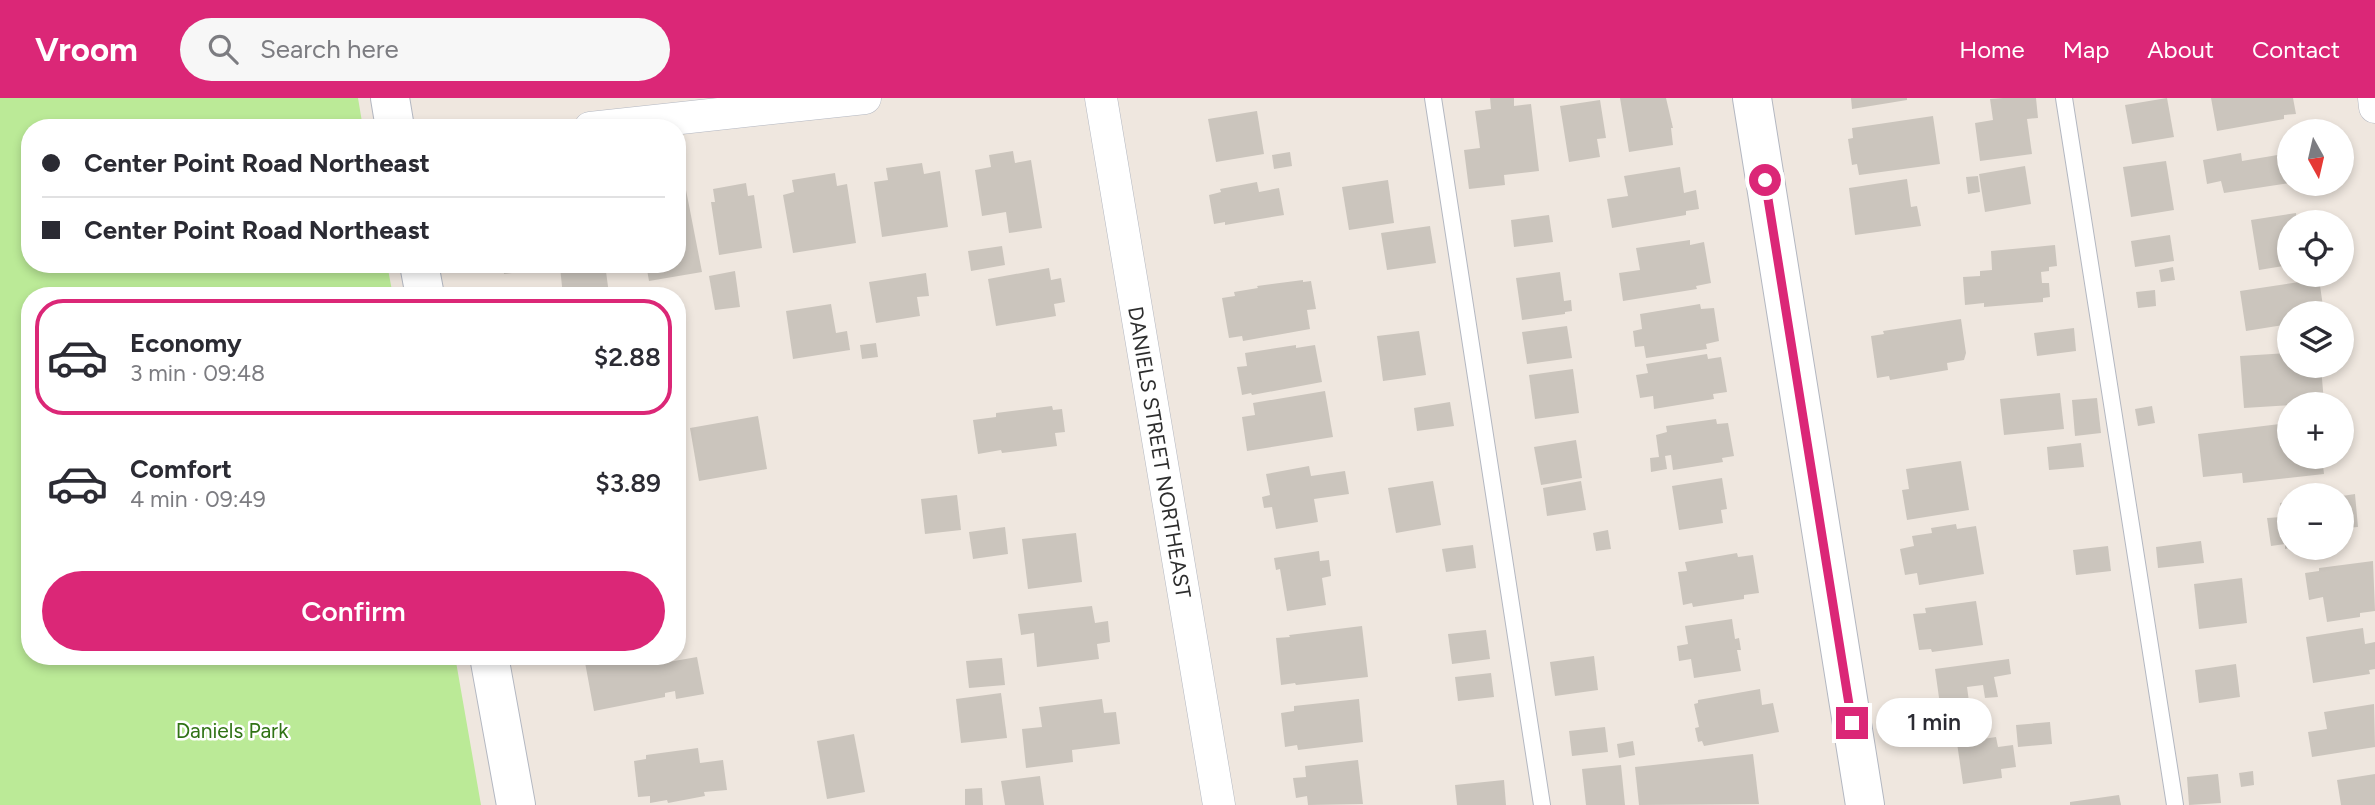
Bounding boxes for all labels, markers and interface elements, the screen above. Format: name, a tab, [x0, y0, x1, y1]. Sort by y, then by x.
search box	[180, 18, 670, 81]
text: Vroom	[35, 30, 138, 69]
icon: search	[204, 30, 242, 68]
text: Search here	[260, 33, 399, 65]
text: Home	[1959, 35, 2025, 64]
text: Map	[2063, 35, 2109, 64]
text: About	[2147, 35, 2214, 64]
text: Contact	[2252, 35, 2340, 64]
north arrow	[2277, 119, 2354, 196]
map controls	[2277, 119, 2354, 560]
text: Center Point Road Northeast	[84, 147, 430, 179]
route start	[1749, 164, 1781, 196]
button: locate	[2277, 210, 2354, 287]
text: Center Point Road Northeast	[84, 214, 430, 246]
button: layers	[2277, 301, 2354, 378]
street label: DANIELS STREET NORTHEAST	[1123, 304, 1197, 600]
icon: car	[46, 326, 109, 389]
text: Economy	[130, 327, 242, 359]
text: $2.88	[594, 341, 661, 373]
text: 3 min · 09:48	[130, 359, 265, 387]
button: +	[2277, 392, 2354, 469]
icon: car	[46, 452, 109, 515]
text: Comfort	[130, 453, 232, 485]
text: $3.89	[595, 467, 661, 499]
button: −	[2277, 483, 2354, 560]
text: 4 min · 09:49	[130, 485, 266, 513]
button: Confirm	[42, 571, 665, 651]
callout: 1 min	[1876, 698, 1992, 748]
route end	[1836, 707, 1868, 739]
text: 1 min	[1907, 708, 1961, 736]
park label: Daniels Park	[176, 718, 289, 743]

